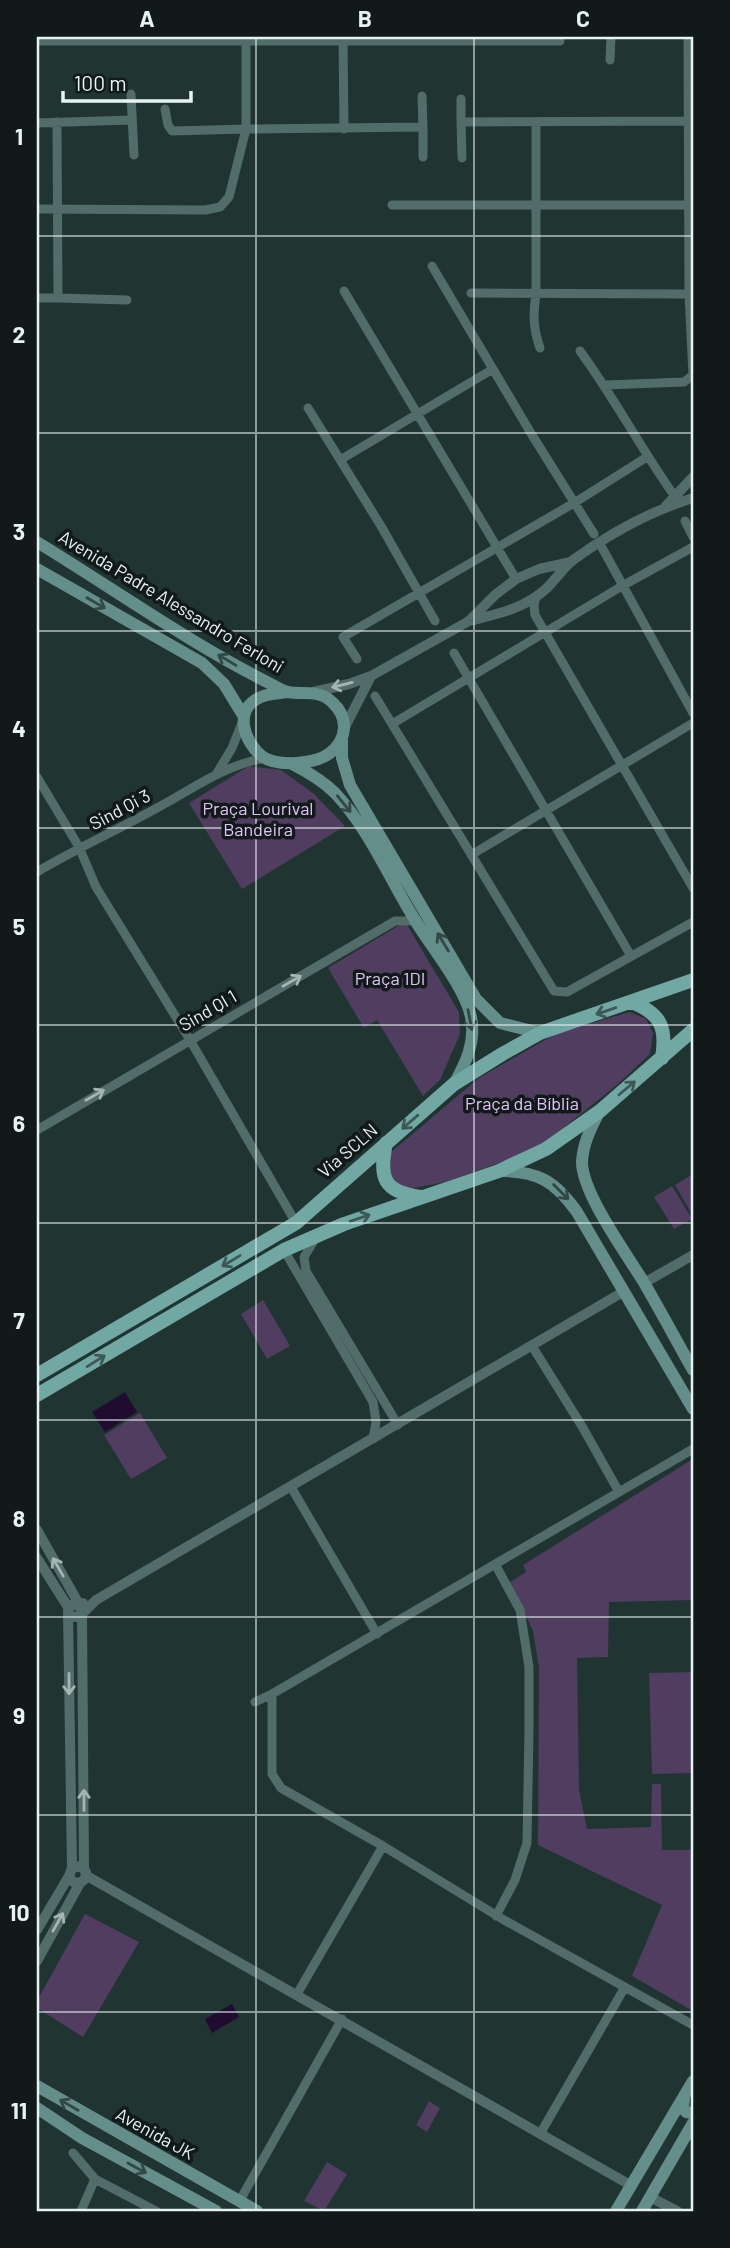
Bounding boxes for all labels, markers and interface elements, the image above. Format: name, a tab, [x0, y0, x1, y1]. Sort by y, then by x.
text: A	[139, 4, 155, 32]
text: B	[358, 4, 372, 32]
text: C	[576, 4, 590, 32]
scale bar	[63, 60, 191, 104]
text: 100 m	[74, 70, 127, 95]
text: 1	[15, 122, 23, 150]
text: 2	[13, 320, 25, 348]
text: 3	[13, 517, 25, 545]
street label: Avenida Padre Alessandro Ferloni	[55, 525, 288, 677]
one-way arrow	[85, 597, 106, 610]
one-way arrow	[217, 653, 237, 667]
one-way arrow	[331, 679, 354, 692]
text: 4	[12, 714, 26, 742]
street label: Sind Qi 3	[85, 784, 154, 834]
one-way arrow	[336, 794, 351, 812]
park label: Praça Lourival Bandeira	[202, 797, 314, 840]
text: 5	[13, 912, 25, 940]
one-way arrow	[435, 932, 449, 952]
park label: Praça 1DI	[355, 967, 425, 989]
one-way arrow	[282, 974, 302, 988]
street label: Sind QI 1	[175, 985, 240, 1035]
one-way arrow	[595, 1005, 617, 1018]
one-way arrow	[464, 1008, 478, 1031]
one-way arrow	[618, 1080, 636, 1095]
one-way arrow	[85, 1088, 105, 1102]
park label: Praça da Bíblia	[465, 1092, 579, 1114]
text: 6	[13, 1109, 25, 1137]
one-way arrow	[402, 1114, 420, 1130]
street label: Via SCLN	[313, 1118, 382, 1182]
one-way arrow	[552, 1184, 569, 1201]
one-way arrow	[349, 1211, 371, 1224]
one-way arrow	[222, 1254, 242, 1268]
text: 7	[13, 1306, 25, 1334]
one-way arrow	[85, 1353, 105, 1367]
text: 8	[13, 1504, 25, 1532]
one-way arrow	[51, 1557, 65, 1577]
one-way arrow	[62, 1672, 76, 1695]
text: 9	[13, 1701, 25, 1729]
one-way arrow	[77, 1788, 91, 1811]
text: 10	[8, 1898, 30, 1926]
one-way arrow	[52, 1912, 65, 1933]
text: 11	[11, 2096, 27, 2124]
one-way arrow	[60, 2098, 80, 2112]
street label: Avenida JK	[112, 2103, 199, 2164]
one-way arrow	[126, 2162, 147, 2175]

